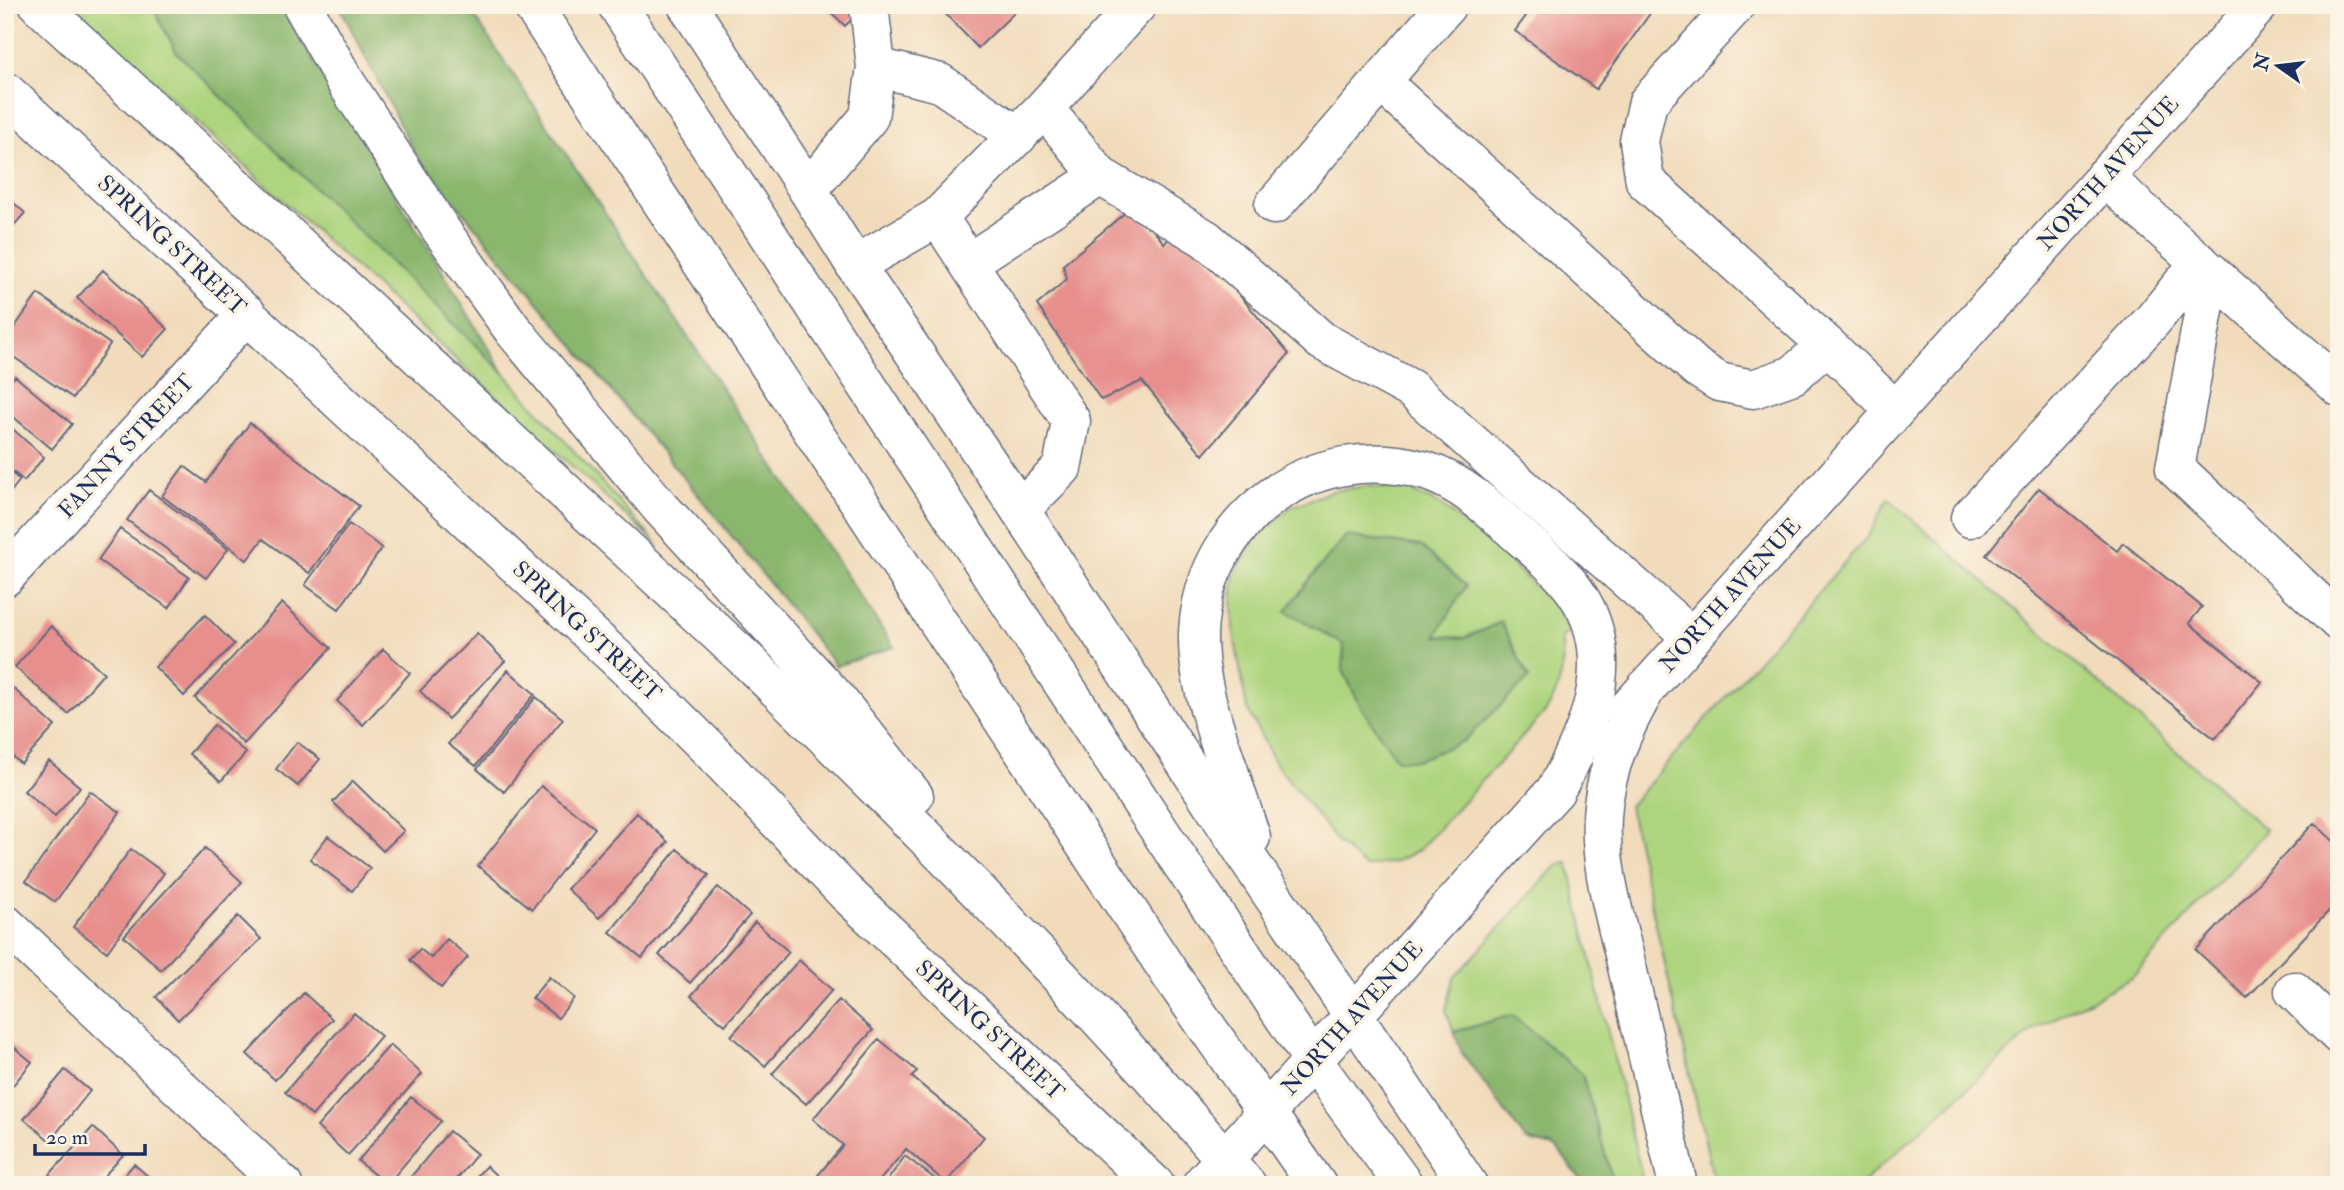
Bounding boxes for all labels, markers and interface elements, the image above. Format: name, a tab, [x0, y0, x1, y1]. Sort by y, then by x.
north arrow	[2242, 32, 2312, 102]
text: N	[2249, 50, 2276, 74]
street label: NORTH AVENUE	[2031, 90, 2185, 256]
street label: SPRING STREET	[92, 169, 252, 321]
street label: FANNY STREET	[52, 368, 200, 524]
street label: NORTH AVENUE	[1653, 512, 1807, 678]
street label: SPRING STREET	[507, 555, 667, 707]
street label: NORTH AVENUE	[1275, 935, 1429, 1101]
street label: SPRING STREET	[910, 954, 1070, 1106]
scale bar	[35, 1113, 145, 1157]
text: 20 m	[46, 1124, 88, 1151]

